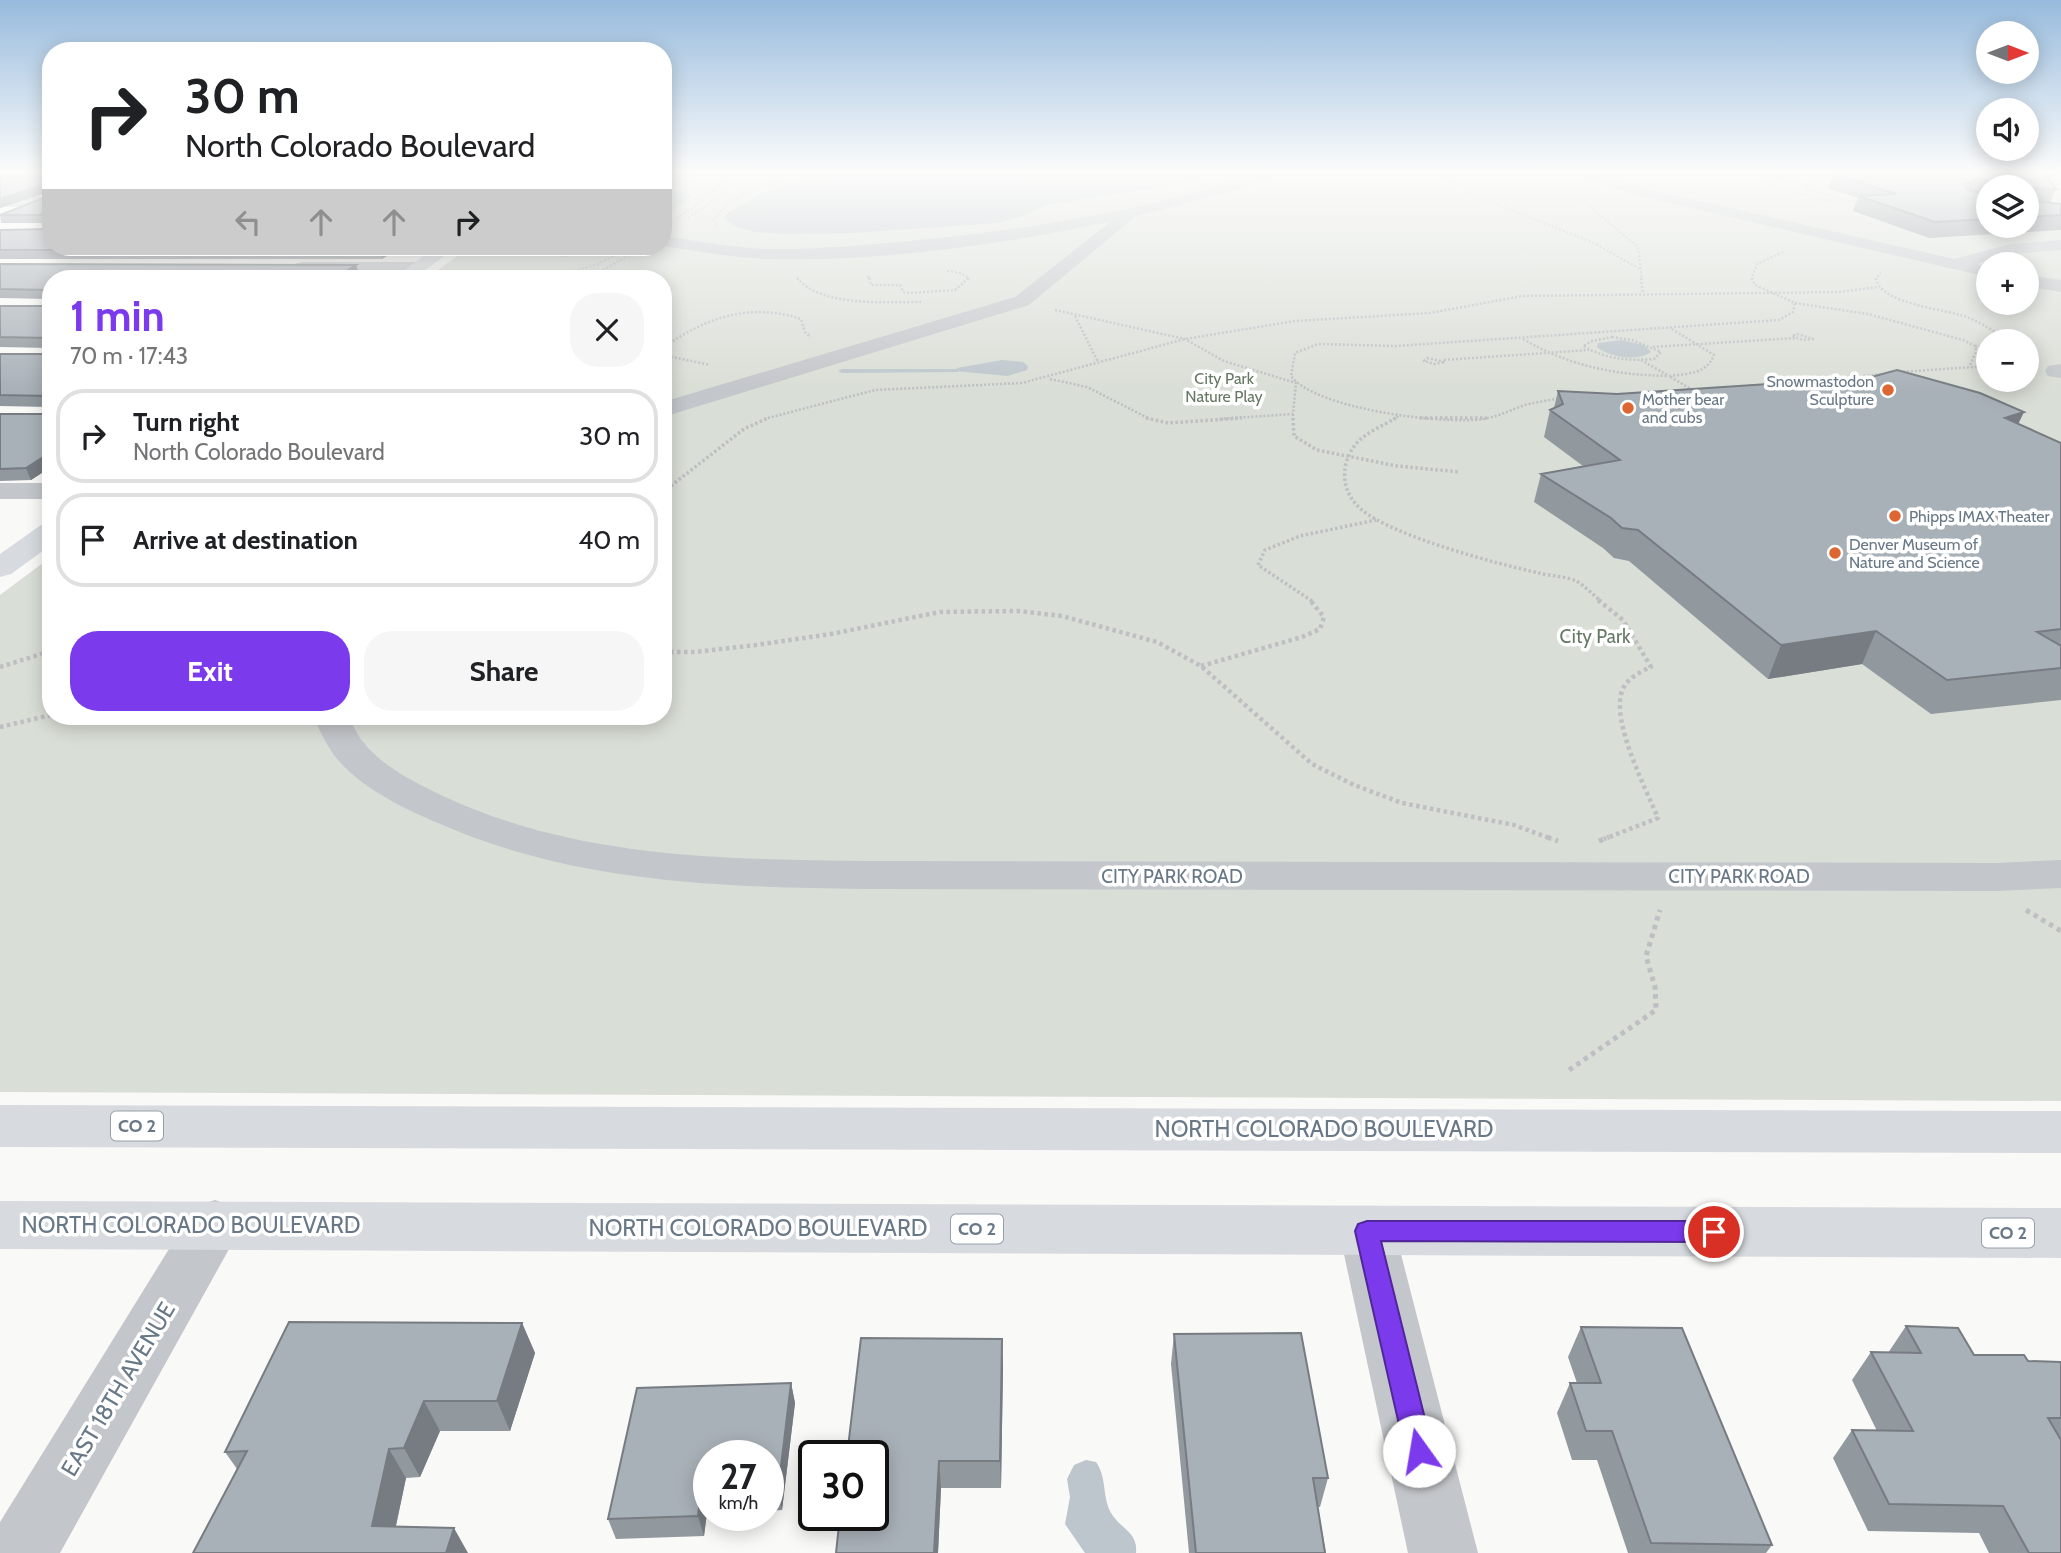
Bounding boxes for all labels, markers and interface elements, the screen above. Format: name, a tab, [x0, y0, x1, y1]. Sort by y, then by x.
north arrow	[1976, 21, 2039, 84]
map controls	[1976, 21, 2039, 392]
text: 30 m	[185, 66, 300, 125]
icon: right	[70, 70, 161, 161]
button: sound	[1976, 98, 2039, 161]
text: North Colorado Boulevard	[185, 126, 535, 165]
button: layers	[1976, 175, 2039, 238]
icon: left	[229, 203, 267, 241]
icon: ahead	[302, 203, 340, 241]
icon: ahead	[375, 203, 413, 241]
icon: right	[448, 203, 486, 241]
button: +	[1976, 252, 2039, 315]
text: 1 min	[70, 290, 165, 342]
button: close	[570, 293, 644, 367]
button: −	[1976, 329, 2039, 392]
text: 70 m · 17:43	[70, 342, 188, 370]
park label: City Park Nature Play	[1185, 369, 1263, 406]
place label: Snowmastodon Sculpture	[1766, 372, 1874, 409]
marker: Snowmastodon Sculpture	[1880, 382, 1896, 398]
place label: Mother bear and cubs	[1642, 390, 1725, 427]
marker: Mother bear and cubs	[1620, 400, 1636, 416]
text: Turn right	[133, 406, 239, 438]
icon: right	[74, 417, 112, 455]
text: 30 m	[579, 420, 640, 452]
text: North Colorado Boulevard	[133, 438, 385, 466]
place label: Phipps IMAX Theater	[1909, 507, 2050, 526]
marker: Phipps IMAX Theater	[1887, 508, 1903, 524]
icon: arrive	[74, 521, 112, 559]
text: Arrive at destination	[133, 524, 358, 556]
text: 40 m	[578, 524, 640, 556]
place label: Denver Museum of Nature and Science	[1849, 535, 1980, 572]
marker: Denver Museum of Nature and Science	[1827, 545, 1843, 561]
park label: City Park	[1560, 625, 1631, 648]
button: Exit	[70, 631, 350, 711]
button: Share	[364, 631, 644, 711]
street label: CITY PARK ROAD	[1101, 865, 1243, 888]
street label: CITY PARK ROAD	[1668, 865, 1810, 888]
road number: CO 2	[111, 1112, 163, 1140]
street label: NORTH COLORADO BOULEVARD	[1154, 1115, 1494, 1143]
pin	[1684, 1202, 1744, 1262]
street label: NORTH COLORADO BOULEVARD	[21, 1211, 361, 1239]
icon: arrive	[1695, 1213, 1733, 1251]
street label: NORTH COLORADO BOULEVARD	[588, 1214, 928, 1242]
road number: CO 2	[951, 1214, 1003, 1244]
road number: CO 2	[1982, 1218, 2034, 1248]
street label: EAST 18TH AVENUE	[55, 1297, 181, 1481]
position arrow	[1382, 1414, 1456, 1488]
speed limit sign: 30	[798, 1440, 889, 1531]
text: 27	[720, 1455, 757, 1498]
text: km/h	[719, 1492, 758, 1514]

